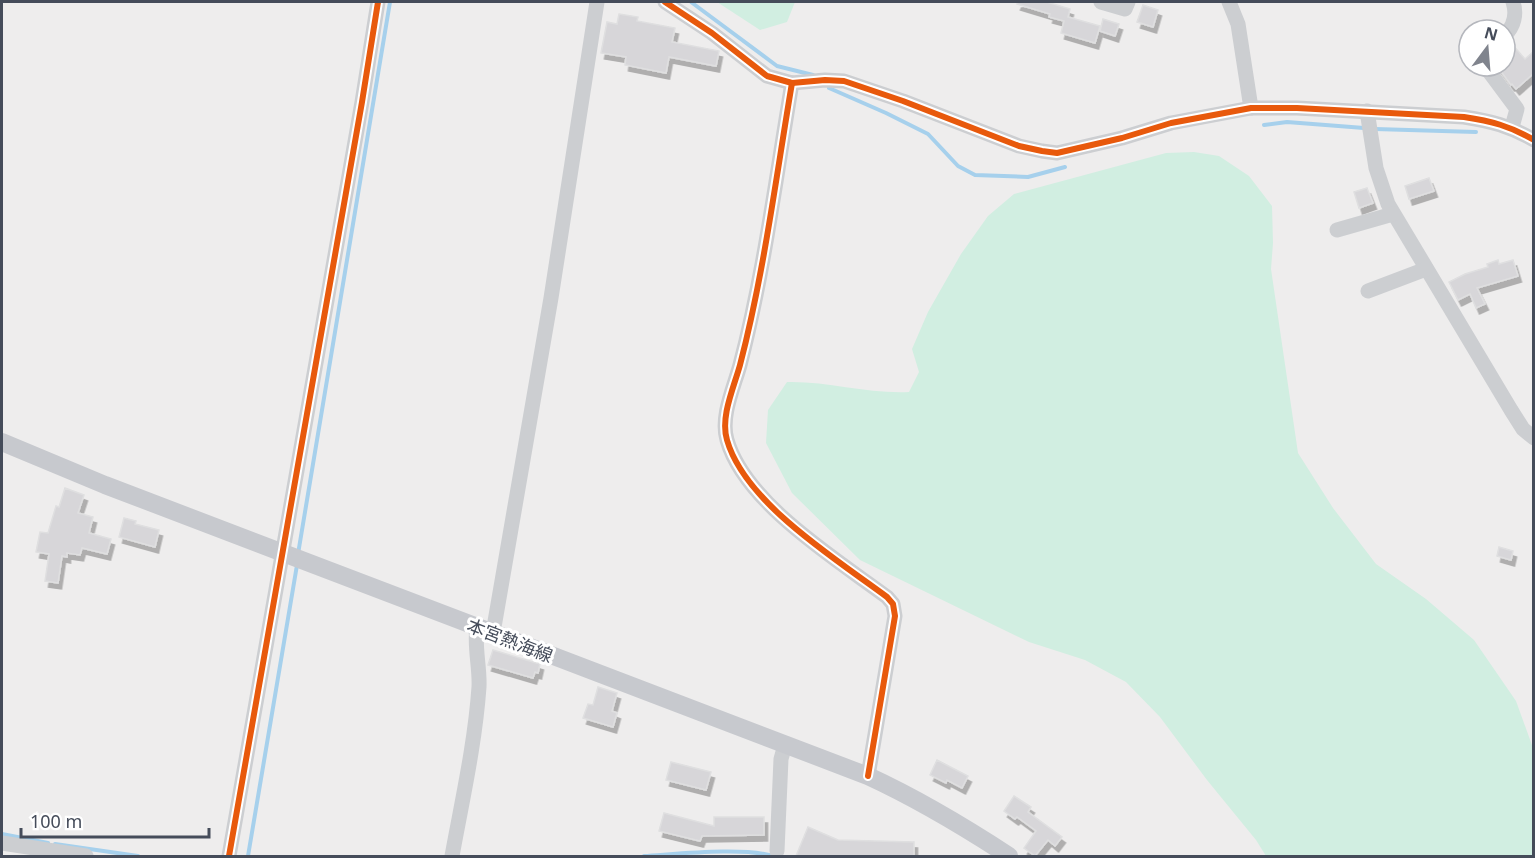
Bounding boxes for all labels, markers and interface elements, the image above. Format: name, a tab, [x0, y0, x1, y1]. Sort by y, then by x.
north arrow	[1457, 18, 1517, 78]
text: N	[1482, 21, 1500, 46]
street label: 本宮熱海線	[464, 613, 556, 667]
scale bar	[21, 801, 208, 839]
text: 100 m	[30, 809, 82, 833]

